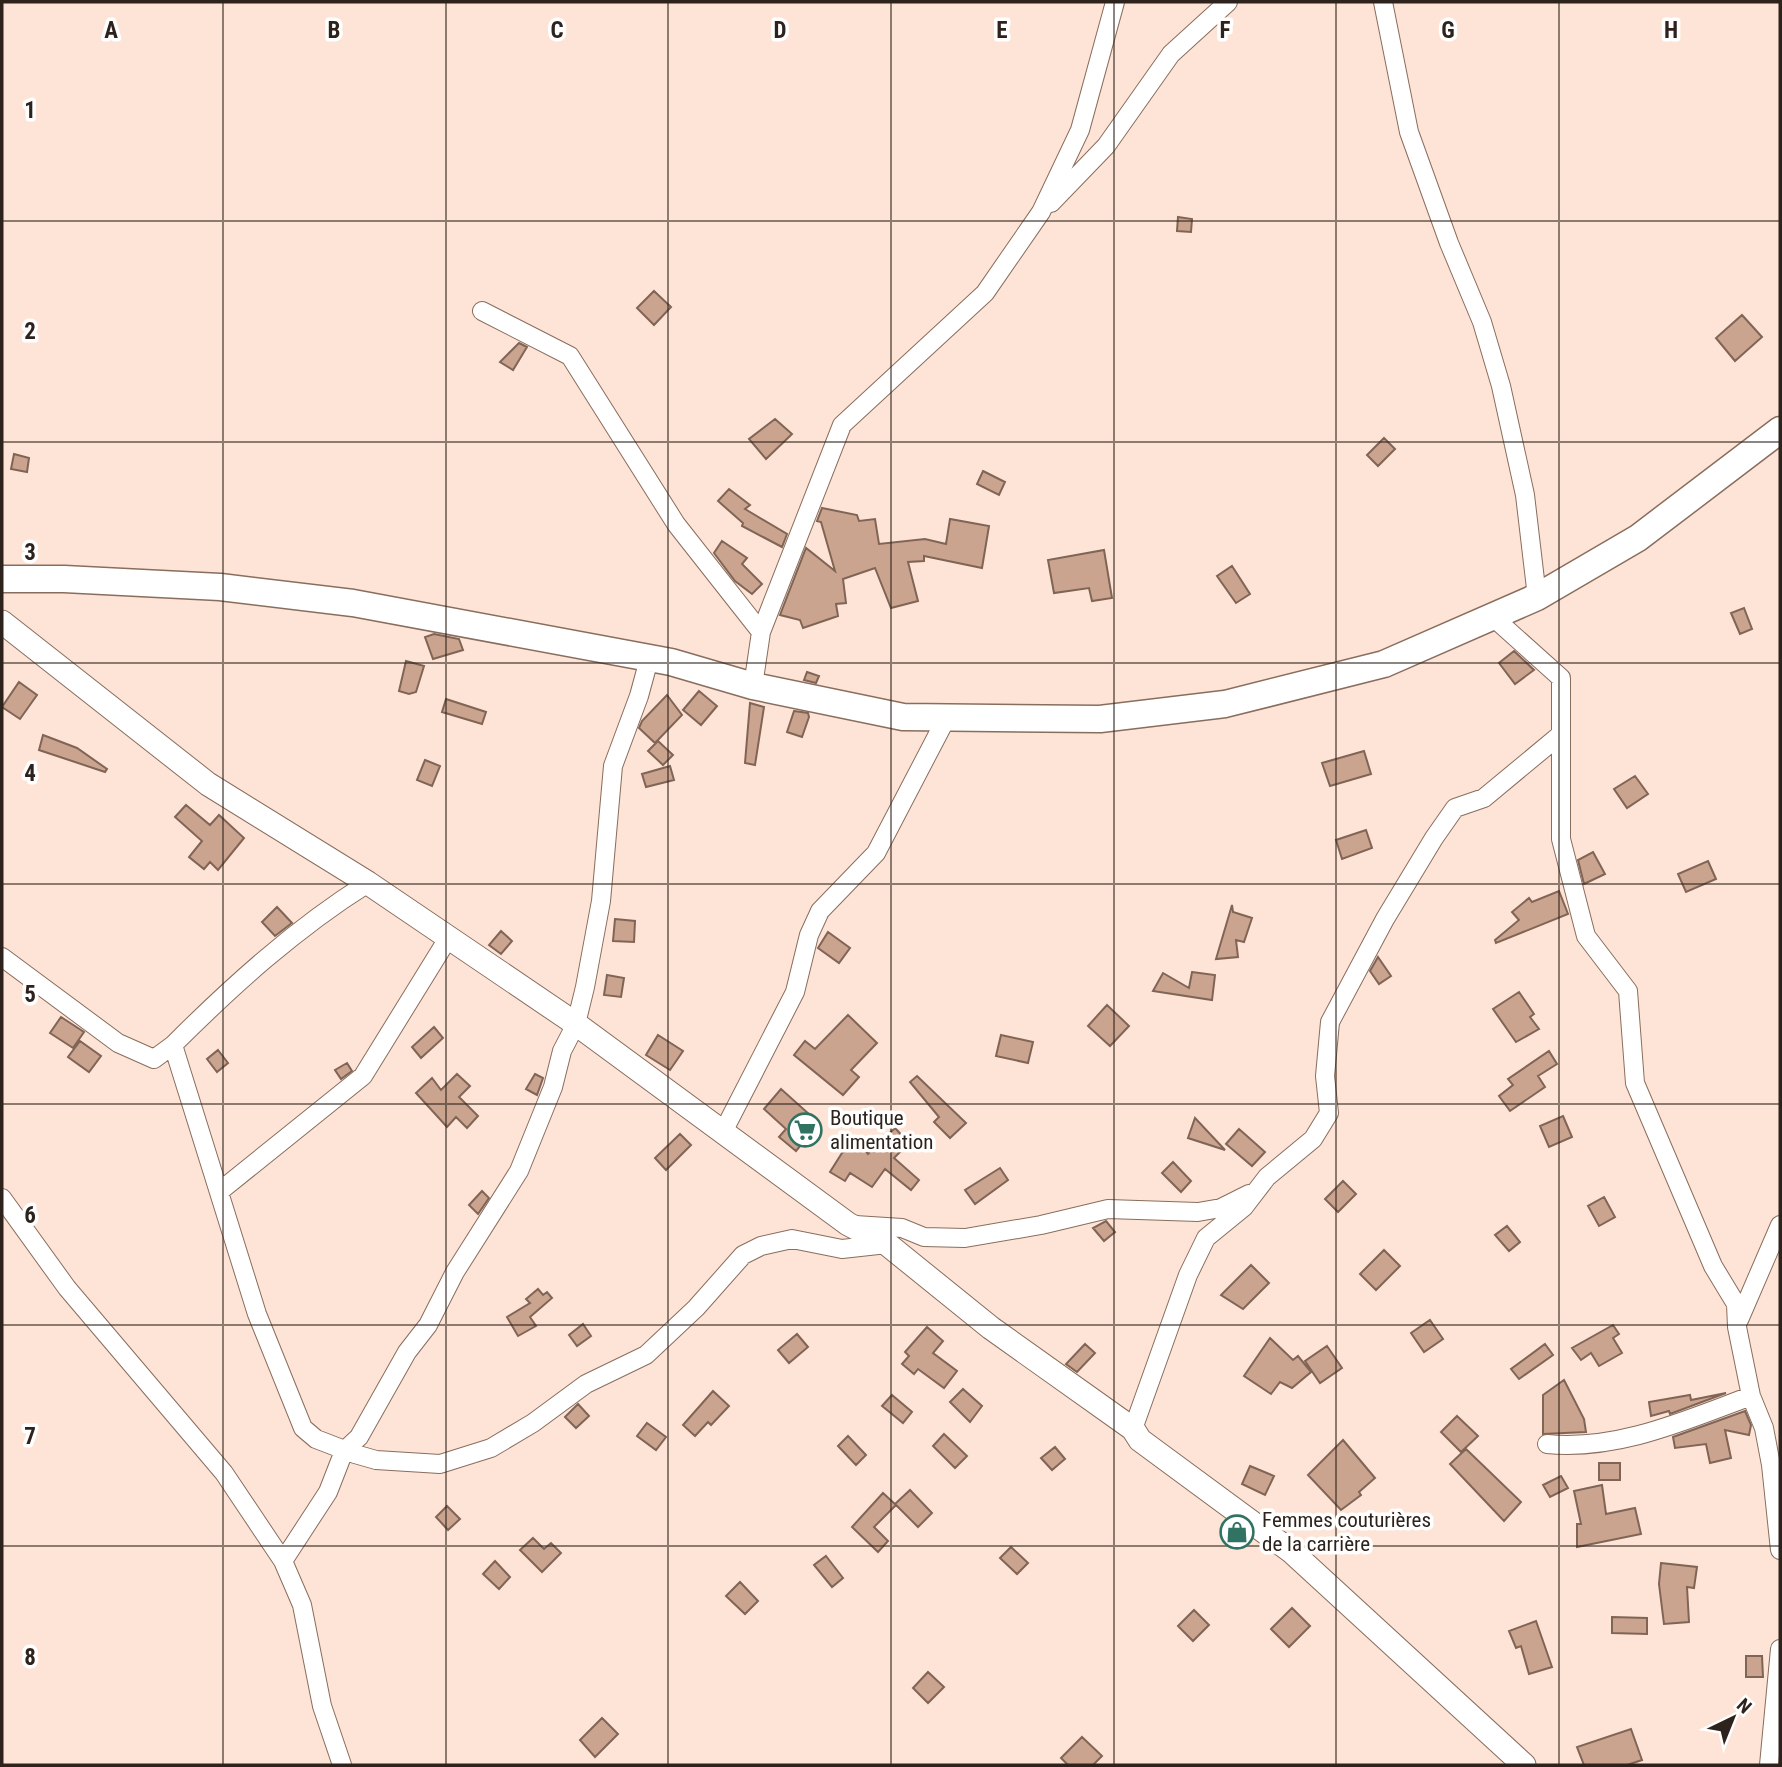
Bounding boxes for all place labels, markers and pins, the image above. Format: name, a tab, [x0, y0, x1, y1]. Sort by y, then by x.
place label: Boutique alimentation	[830, 1106, 934, 1154]
supermarket icon: Boutique alimentation	[786, 1111, 824, 1149]
place label: Femmes couturières de la carrière	[1262, 1508, 1431, 1556]
shop icon: Femmes couturières de la carrière	[1218, 1513, 1256, 1551]

